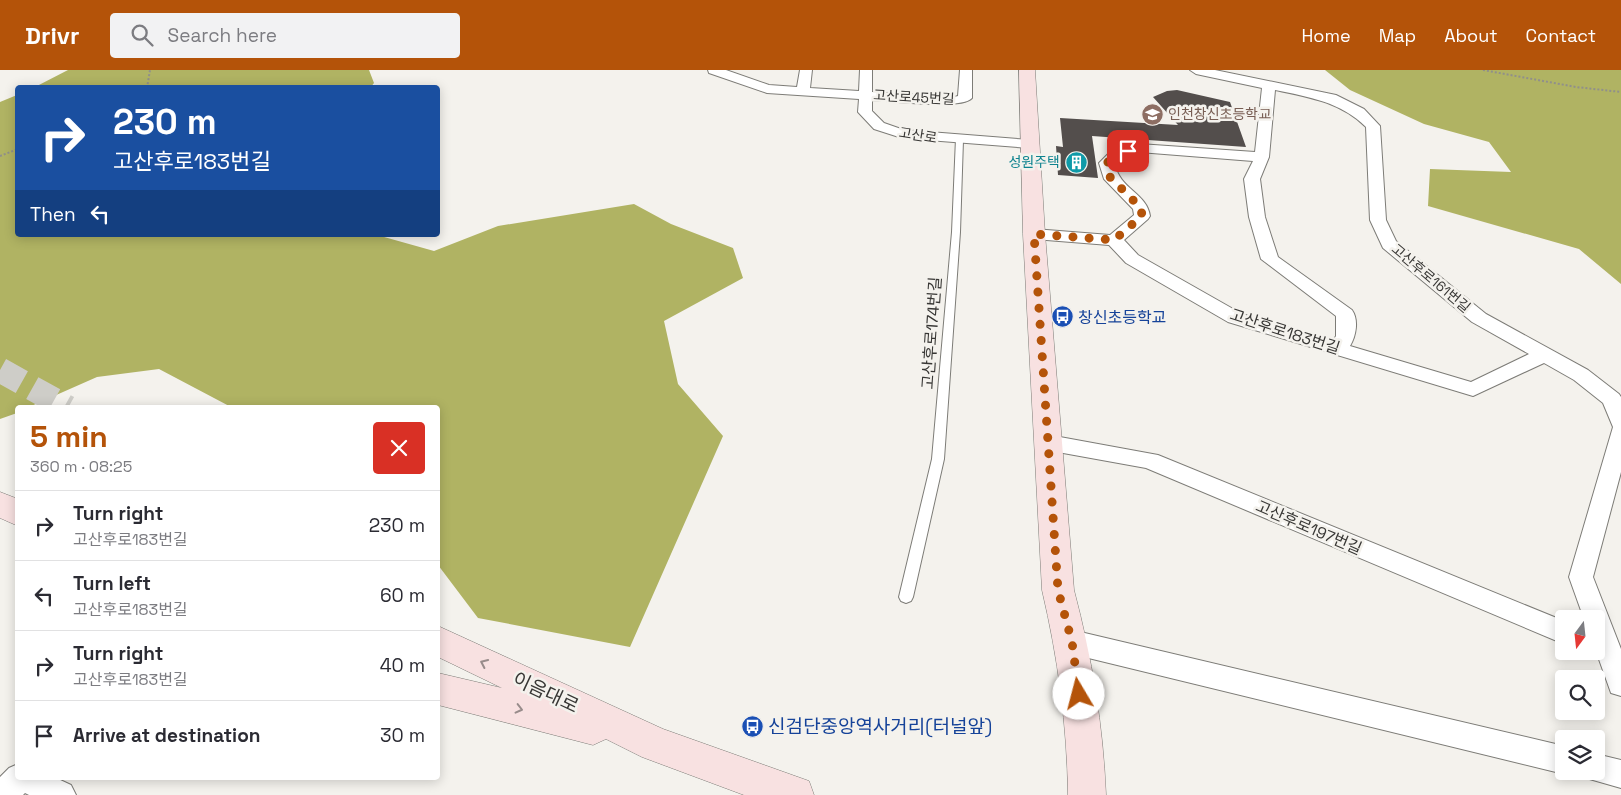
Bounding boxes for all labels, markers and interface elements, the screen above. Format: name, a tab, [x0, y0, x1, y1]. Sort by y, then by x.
search box	[110, 13, 460, 58]
text: Drivr	[25, 20, 80, 51]
icon: search	[128, 21, 156, 49]
text: Search here	[168, 23, 277, 48]
text: Home	[1302, 24, 1351, 47]
text: Map	[1379, 24, 1416, 47]
text: About	[1444, 24, 1498, 47]
text: Contact	[1526, 24, 1596, 47]
street label: 고산로45번길	[873, 86, 955, 108]
text: 230 m	[113, 100, 217, 144]
school or university icon: 인천창신초등학교	[1140, 102, 1164, 126]
icon: right	[30, 105, 95, 170]
place label: 인천창신초등학교	[1168, 105, 1271, 123]
street label: 고산로	[898, 123, 939, 147]
pin	[1107, 130, 1149, 172]
icon: arrive	[1114, 137, 1142, 165]
text: 고산후로183번길	[113, 147, 271, 175]
building icon: 성원주택	[1064, 150, 1088, 174]
place label: 성원주택	[1008, 153, 1060, 171]
icon: left	[86, 200, 114, 228]
text: Then	[30, 202, 76, 227]
street label: 고산후로161번길	[1388, 240, 1474, 316]
street label: 고산후로174번길	[917, 276, 946, 390]
street label: 고산후로183번길	[1227, 304, 1343, 359]
bus stop icon: 창신초등학교	[1050, 305, 1074, 329]
place label: 창신초등학교	[1078, 307, 1166, 328]
text: 5 min	[30, 417, 108, 456]
button: close	[373, 422, 425, 474]
text: 360 m · 08:25	[30, 456, 132, 477]
street label: 고산후로197번길	[1252, 496, 1365, 559]
text: Turn right	[73, 501, 163, 526]
icon: right	[30, 512, 58, 540]
text: 230 m	[369, 513, 425, 538]
text: 고산후로183번길	[73, 529, 188, 550]
text: Turn left	[73, 571, 151, 596]
icon: left	[30, 582, 58, 610]
text: 60 m	[380, 583, 425, 608]
text: 고산후로183번길	[73, 599, 188, 620]
north arrow	[1555, 610, 1605, 660]
map controls	[1555, 610, 1605, 780]
text: Turn right	[73, 641, 163, 666]
icon: right	[30, 652, 58, 680]
text: 40 m	[380, 653, 425, 678]
one-way arrow	[480, 659, 489, 669]
street label: 이음대로	[509, 666, 583, 719]
position arrow	[1052, 667, 1104, 719]
text: 고산후로183번길	[73, 669, 188, 690]
button: search	[1555, 670, 1605, 720]
one-way arrow	[514, 703, 523, 714]
bus stop icon: 신검단중앙역사거리(터널앞)	[740, 714, 764, 738]
place label: 신검단중앙역사거리(터널앞)	[768, 714, 992, 739]
icon: arrive	[30, 722, 58, 750]
text: Arrive at destination	[73, 723, 261, 748]
text: 30 m	[380, 723, 425, 748]
button: layers	[1555, 730, 1605, 780]

